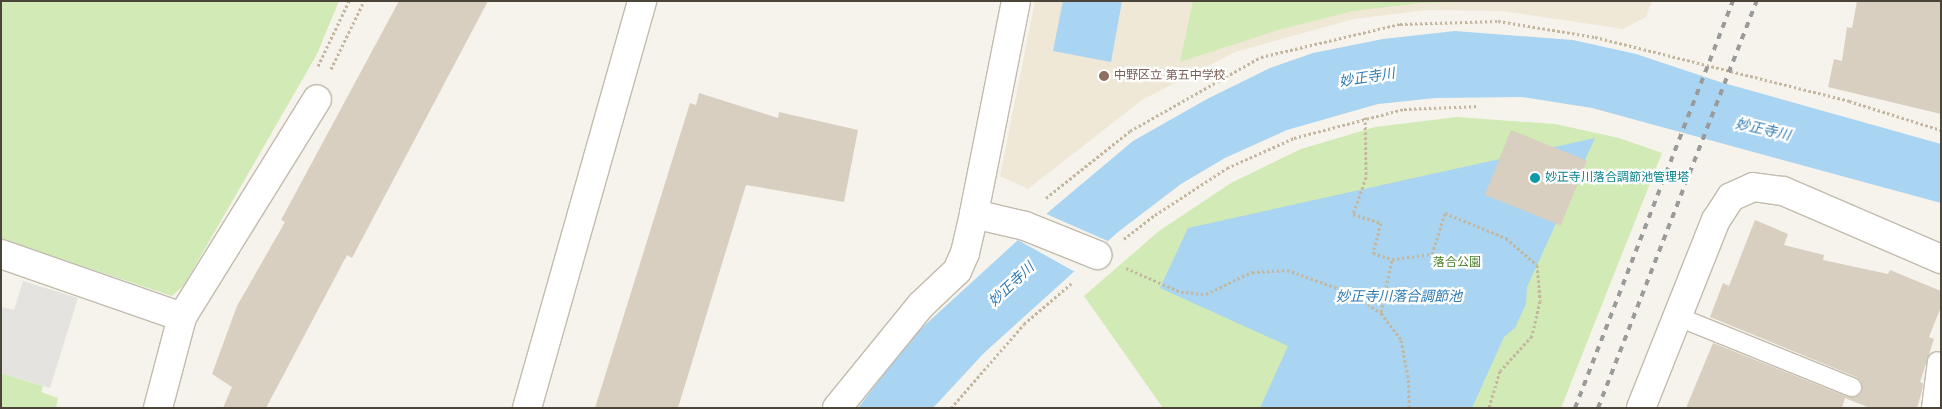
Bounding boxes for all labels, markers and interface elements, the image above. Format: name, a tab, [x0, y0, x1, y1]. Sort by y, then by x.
water label: 妙正寺川	[1338, 64, 1396, 90]
place label: 中野区立 第五中学校	[1114, 69, 1226, 83]
marker: 中野区立 第五中学校	[1098, 70, 1110, 82]
water label: 妙正寺川	[1734, 115, 1792, 143]
place label: 妙正寺川落合調節池管理塔	[1545, 171, 1689, 185]
marker: 妙正寺川落合調節池管理塔	[1529, 172, 1541, 184]
park label: 落合公園	[1433, 256, 1481, 270]
water label: 妙正寺川	[985, 259, 1037, 309]
water label: 妙正寺川落合調節池	[1336, 288, 1462, 304]

